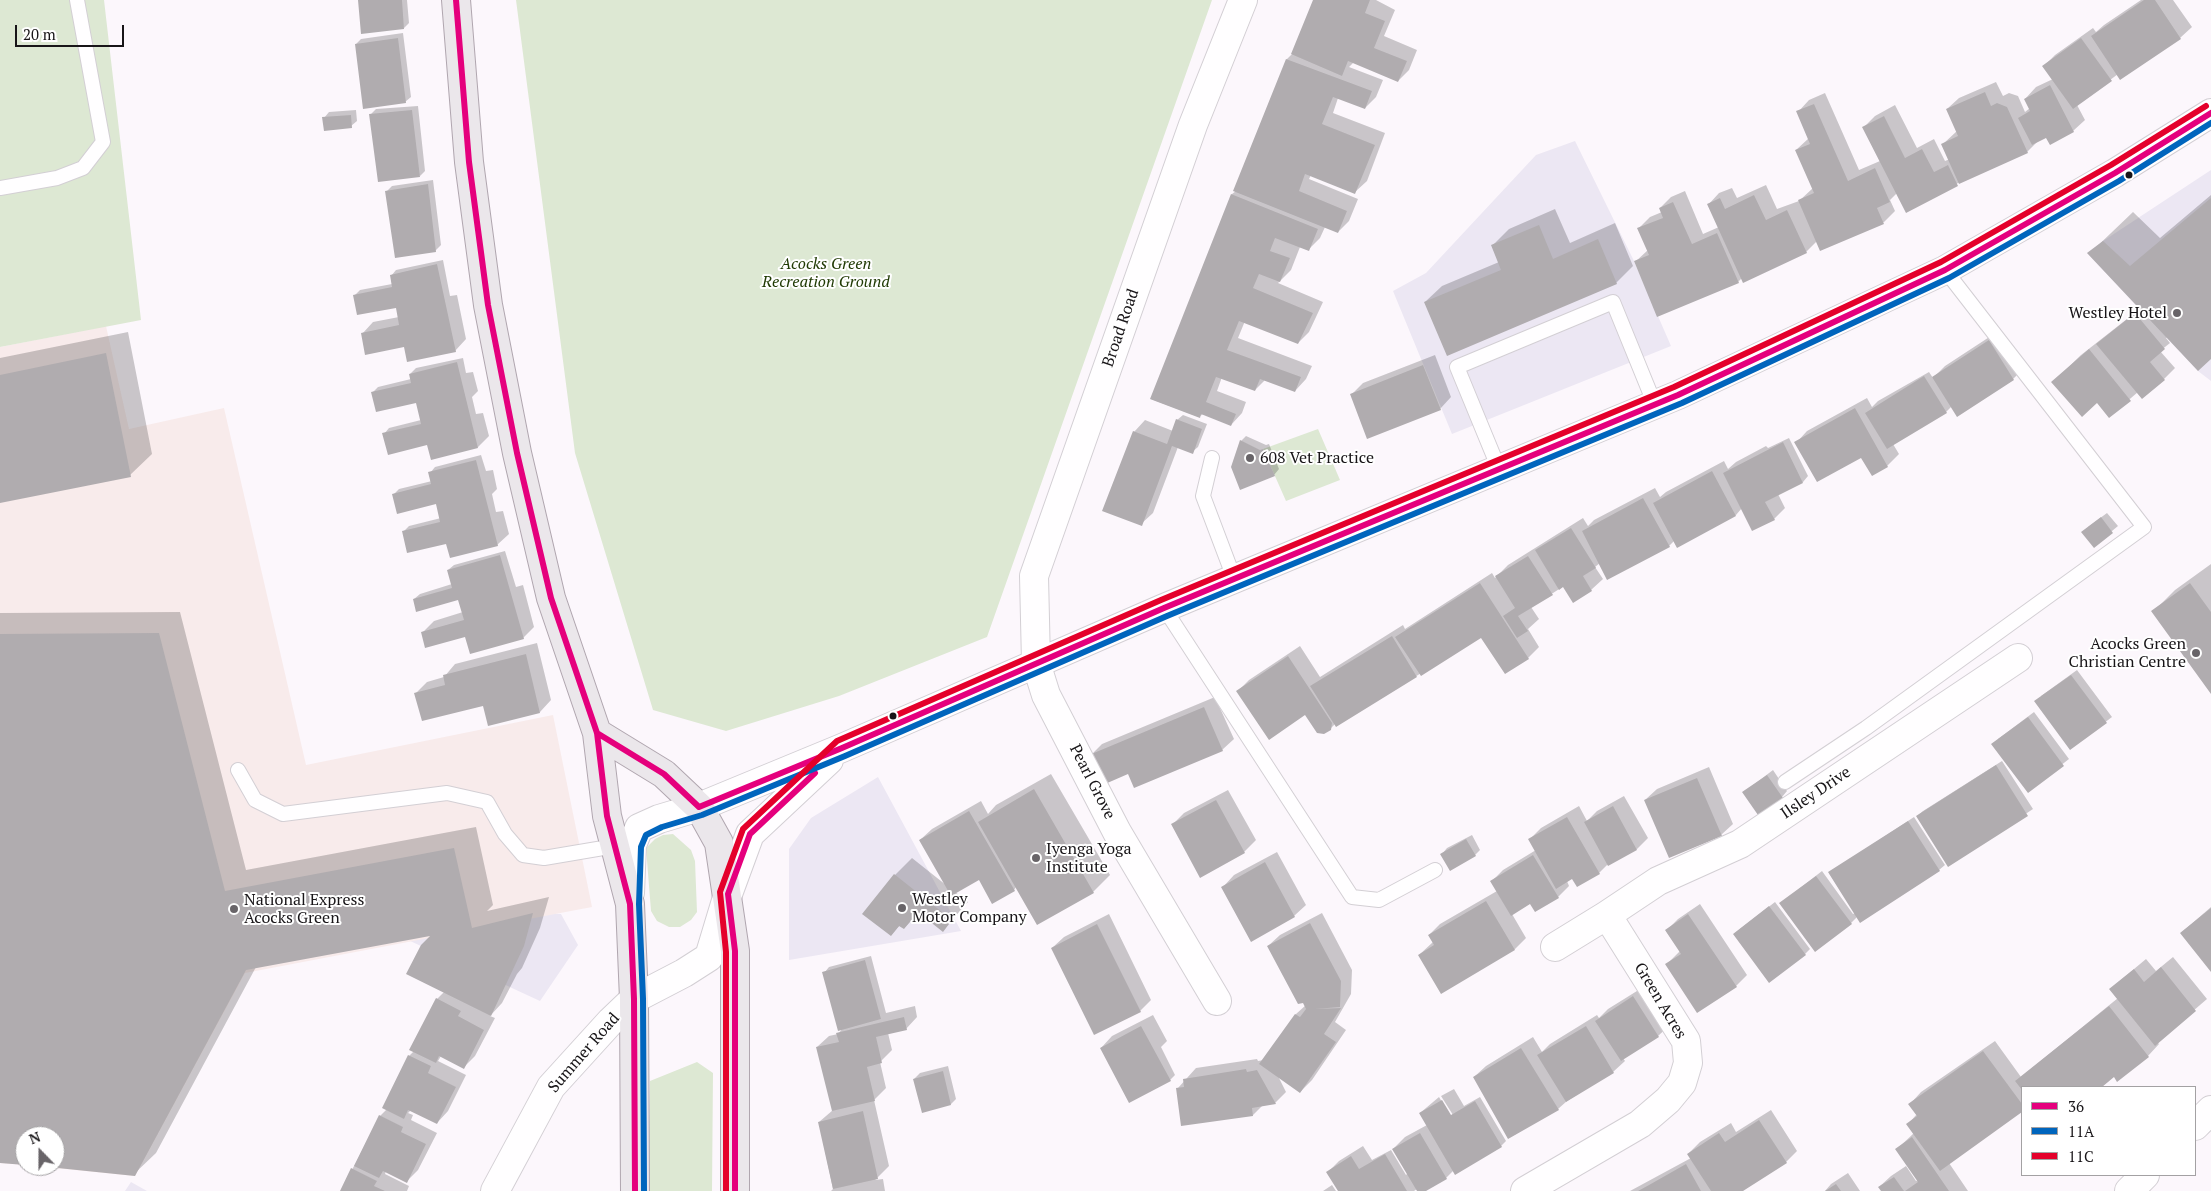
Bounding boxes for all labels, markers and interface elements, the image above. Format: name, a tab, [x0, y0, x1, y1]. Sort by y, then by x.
scale bar	[18, 15, 126, 47]
text: 20 m	[23, 24, 56, 44]
unlabelled marker	[2124, 170, 2134, 180]
park label: Acocks Green Recreation Ground	[762, 254, 890, 292]
street label: Broad Road	[1099, 286, 1143, 370]
place label: Westley Hotel	[2069, 303, 2167, 323]
marker: Westley Hotel	[2171, 307, 2183, 319]
place label: 608 Vet Practice	[1260, 448, 1374, 468]
marker: 608 Vet Practice	[1244, 452, 1256, 464]
place label: Acocks Green Christian Centre	[2069, 634, 2186, 672]
marker: Acocks Green Christian Centre	[2190, 647, 2202, 659]
unlabelled marker	[888, 711, 898, 721]
street label: Pearl Grove	[1065, 741, 1119, 823]
street label: Ilsley Drive	[1777, 763, 1855, 823]
place label: Iyenga Yoga Institute	[1046, 839, 1132, 877]
marker: Iyenga Yoga Institute	[1030, 852, 1042, 864]
place label: Westley Motor Company	[912, 889, 1027, 927]
place label: National Express Acocks Green	[244, 890, 364, 928]
marker: Westley Motor Company	[896, 902, 908, 914]
marker: National Express Acocks Green	[228, 903, 240, 915]
street label: Green Acres	[1630, 959, 1690, 1043]
street label: Summer Road	[544, 1009, 624, 1097]
legend	[2021, 1086, 2196, 1176]
text: 36	[2068, 1096, 2084, 1116]
text: 11A	[2068, 1121, 2094, 1141]
north arrow	[15, 1126, 65, 1176]
text: N	[26, 1127, 43, 1148]
text: 11C	[2068, 1146, 2094, 1166]

